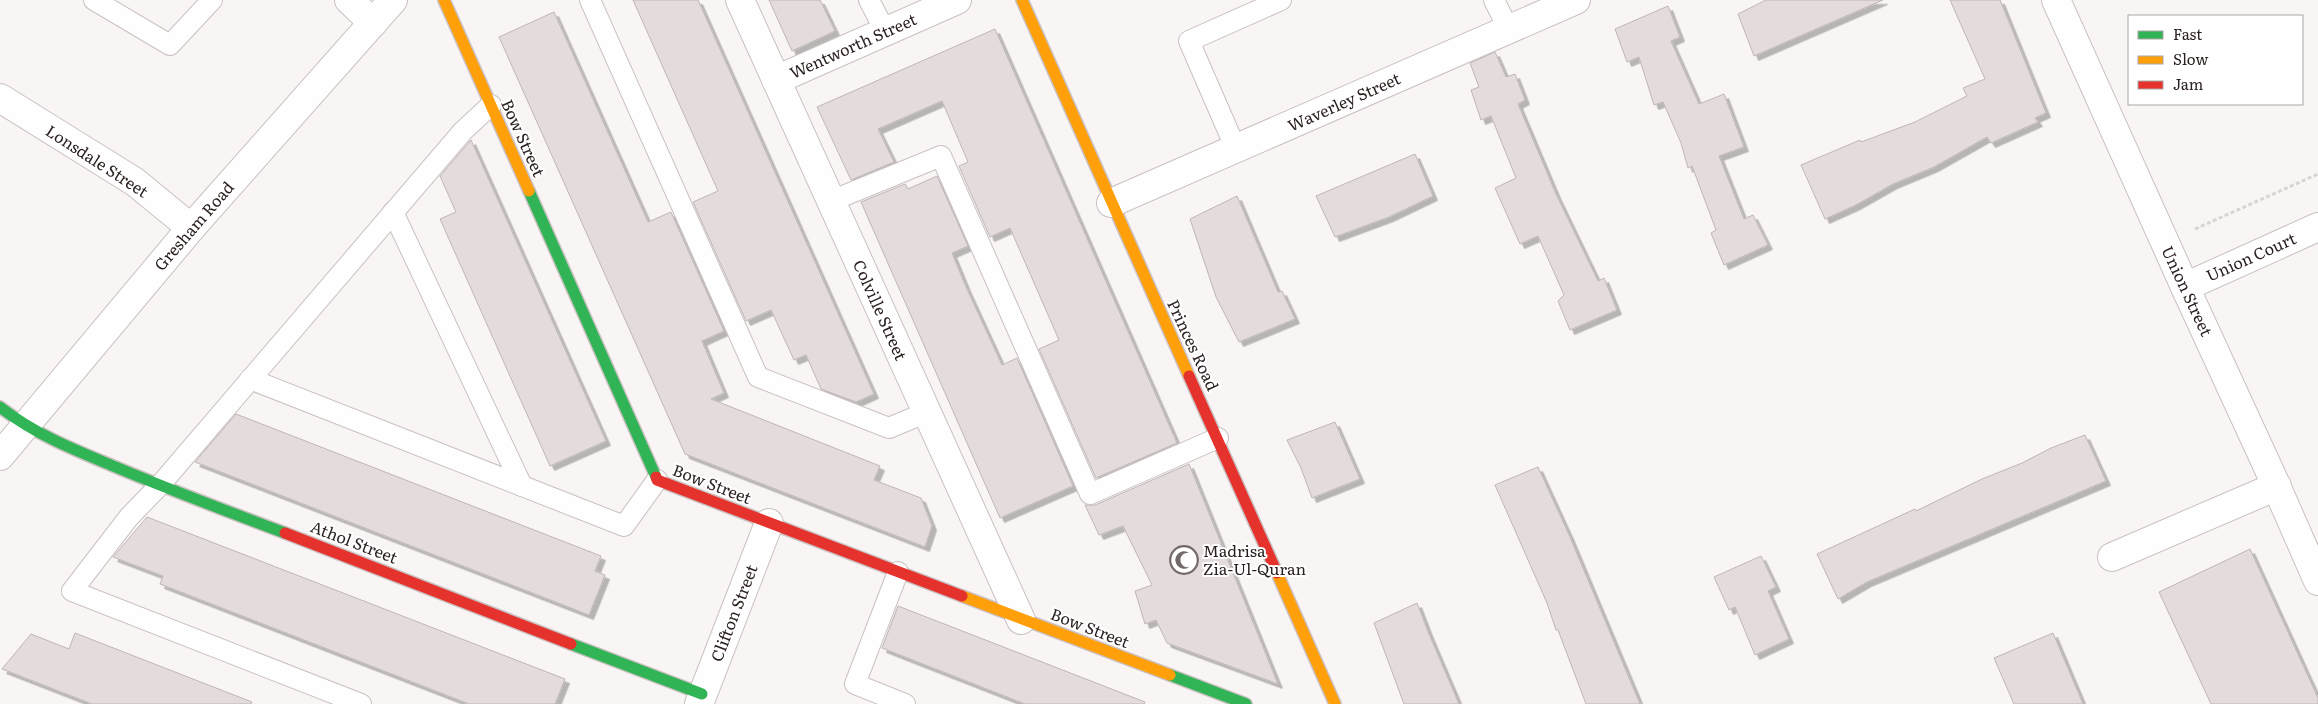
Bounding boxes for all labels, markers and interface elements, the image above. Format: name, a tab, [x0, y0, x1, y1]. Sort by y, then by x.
street label: Wentworth Street	[785, 6, 920, 84]
legend	[2128, 15, 2303, 105]
text: Fast	[2173, 22, 2202, 45]
text: Slow	[2173, 47, 2208, 70]
street label: Waverley Street	[1283, 65, 1404, 137]
text: Jam	[2173, 72, 2204, 95]
street label: Bow Street	[496, 95, 552, 181]
street label: Lonsdale Street	[42, 118, 154, 203]
street label: Gresham Road	[148, 175, 239, 275]
street label: Union Court	[2202, 225, 2300, 287]
street label: Union Street	[2156, 241, 2220, 340]
street label: Colville Street	[848, 255, 914, 364]
street label: Princes Road	[1162, 295, 1226, 394]
street label: Bow Street	[670, 457, 756, 509]
street label: Athol Street	[307, 513, 402, 569]
place label: Madrisa Zia-Ul-Quran	[1203, 538, 1306, 580]
mosque icon: Madrisa Zia-Ul-Quran	[1169, 545, 1199, 575]
street label: Clifton Street	[704, 560, 763, 665]
street label: Bow Street	[1048, 601, 1134, 653]

